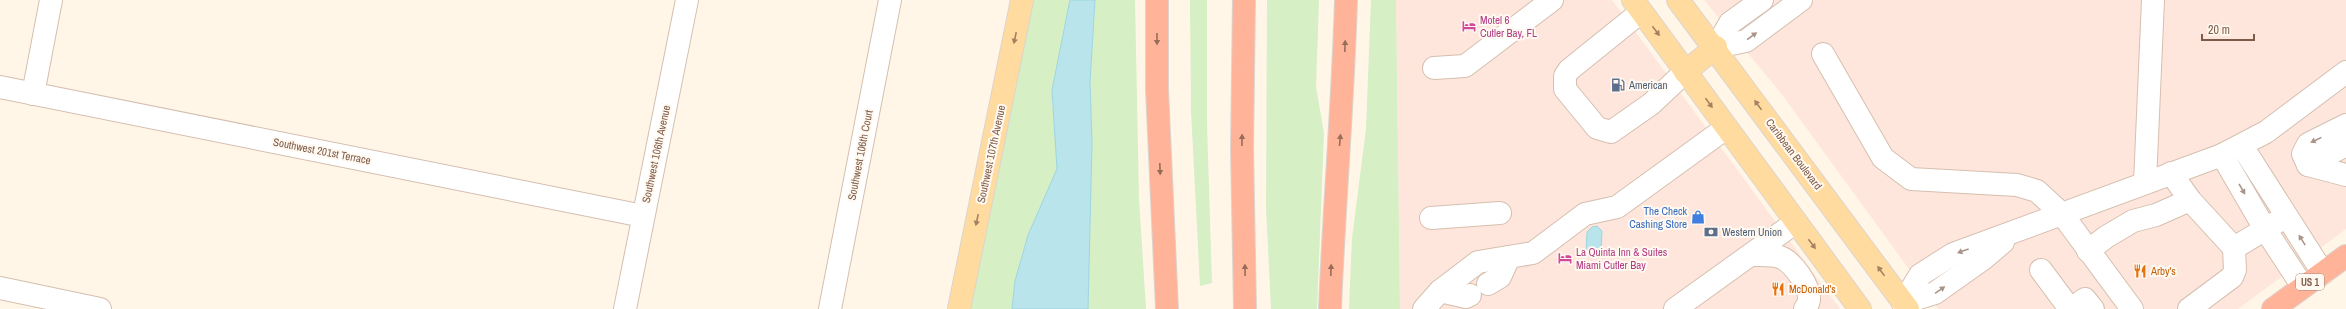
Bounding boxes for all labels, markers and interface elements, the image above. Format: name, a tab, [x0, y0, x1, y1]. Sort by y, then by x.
place label: Motel 6 Cutler Bay, FL	[1480, 13, 1537, 40]
scale bar	[2202, 16, 2254, 42]
hotel icon: Motel 6 Cutler Bay, FL	[1461, 18, 1477, 34]
text: 20 m	[2208, 22, 2230, 38]
one-way arrow	[1652, 26, 1660, 37]
one-way arrow	[1011, 32, 1017, 44]
one-way arrow	[1747, 32, 1758, 40]
one-way arrow	[1154, 33, 1160, 46]
one-way arrow	[1342, 39, 1348, 52]
fuel station icon: American	[1610, 77, 1626, 93]
place label: American	[1628, 78, 1668, 92]
one-way arrow	[1704, 98, 1713, 109]
one-way arrow	[1754, 100, 1762, 110]
street label: Southwest 106th Avenue	[639, 104, 673, 204]
street label: Southwest 107th Avenue	[974, 104, 1008, 204]
street label: Southwest 106th Court	[844, 108, 876, 201]
street label: Caribbean Boulevard	[1763, 116, 1825, 192]
one-way arrow	[1239, 133, 1245, 146]
one-way arrow	[1336, 134, 1343, 146]
street label: Southwest 201st Terrace	[272, 135, 372, 167]
one-way arrow	[2311, 137, 2322, 143]
one-way arrow	[1157, 163, 1163, 176]
one-way arrow	[2238, 183, 2245, 195]
place label: The Check Cashing Store	[1629, 204, 1687, 231]
shop icon: The Check Cashing Store	[1690, 209, 1706, 225]
one-way arrow	[974, 214, 980, 227]
bank icon: Western Union	[1703, 224, 1719, 240]
place label: Western Union	[1722, 225, 1782, 239]
one-way arrow	[2298, 235, 2306, 245]
one-way arrow	[1808, 239, 1816, 250]
place label: La Quinta Inn & Suites Miami Cutler Bay	[1576, 245, 1668, 272]
one-way arrow	[1957, 248, 1969, 254]
hotel icon: La Quinta Inn & Suites Miami Cutler Bay	[1557, 250, 1573, 266]
one-way arrow	[1328, 263, 1334, 276]
restaurant icon: Arby's	[2132, 263, 2148, 279]
one-way arrow	[1241, 264, 1248, 276]
place label: Arby's	[2150, 264, 2176, 278]
one-way arrow	[1877, 266, 1885, 276]
road number: US 1	[2296, 274, 2324, 290]
restaurant icon: McDonald's	[1770, 281, 1786, 297]
place label: McDonald's	[1789, 282, 1836, 296]
one-way arrow	[1934, 286, 1945, 293]

